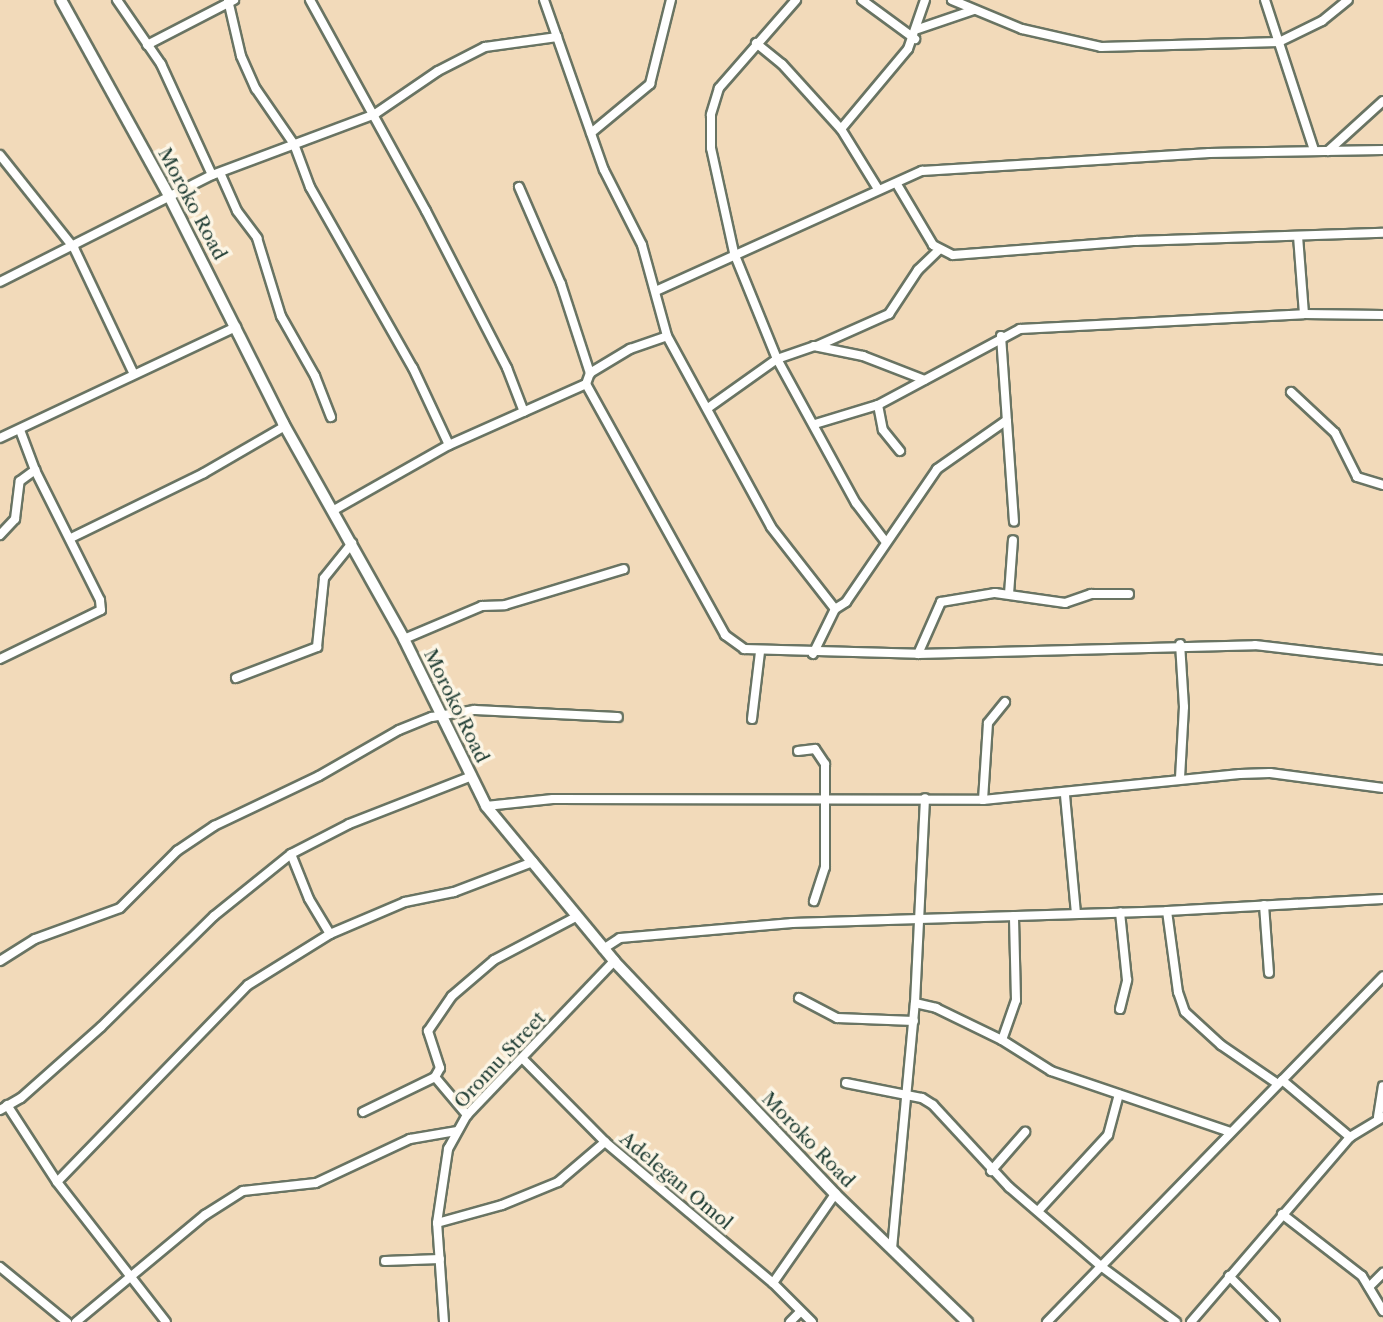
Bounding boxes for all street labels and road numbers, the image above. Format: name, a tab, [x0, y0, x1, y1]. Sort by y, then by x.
street label: Moroko Road	[153, 144, 231, 264]
street label: Moroko Road	[419, 645, 493, 767]
street label: Oromu Street	[450, 1007, 550, 1113]
street label: Moroko Road	[757, 1088, 859, 1192]
street label: Adelegan Omol	[615, 1127, 737, 1235]

